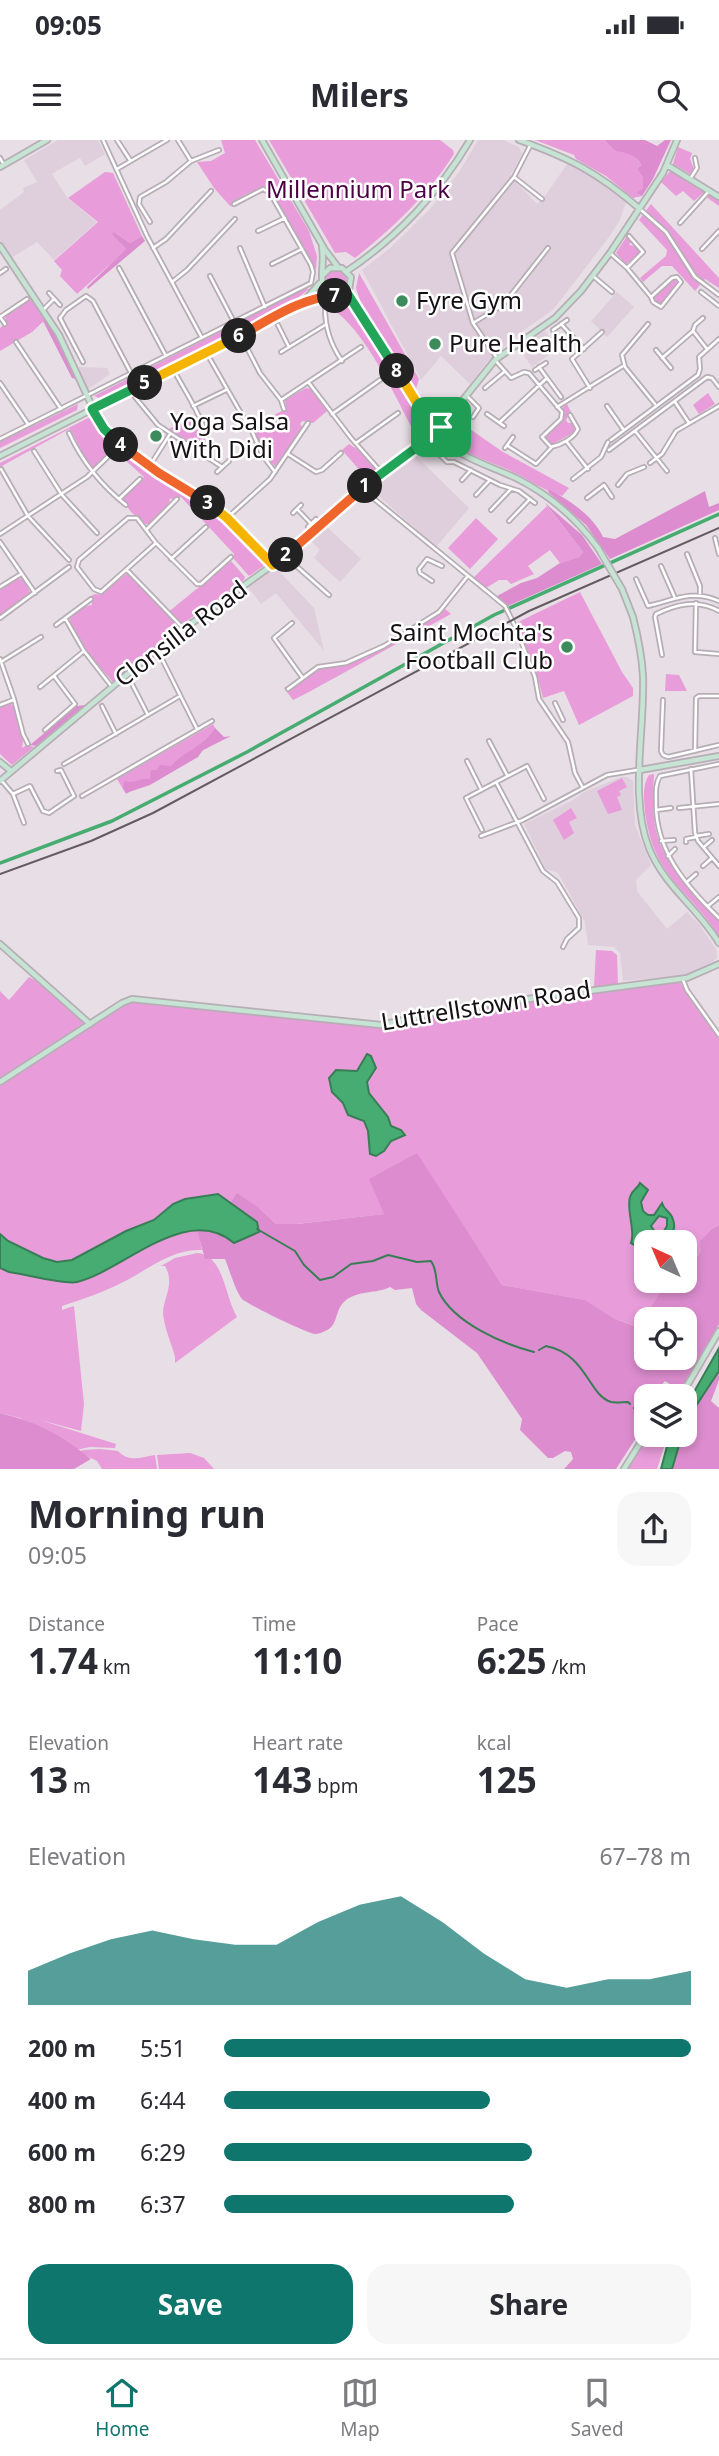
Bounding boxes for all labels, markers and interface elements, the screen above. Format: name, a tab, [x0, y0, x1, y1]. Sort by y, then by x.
text: 09:05	[35, 7, 102, 43]
text: Milers	[310, 73, 409, 116]
icon: menu	[28, 76, 66, 114]
icon: search	[653, 76, 691, 114]
park label: Millennium Park	[266, 172, 450, 205]
pin: 7	[318, 278, 352, 314]
text: 7	[329, 282, 340, 308]
place label: Fyre Gym	[416, 283, 522, 316]
marker: Fyre Gym	[394, 293, 410, 309]
pin: 6	[222, 318, 256, 354]
text: 6	[233, 322, 244, 348]
place label: Pure Health	[449, 326, 582, 359]
marker: Pure Health	[427, 336, 443, 352]
pin: 8	[380, 354, 414, 388]
text: 8	[391, 357, 402, 383]
pin: 5	[128, 366, 162, 400]
text: 5	[139, 369, 150, 395]
pin	[411, 397, 471, 457]
place label: Yoga Salsa With Didi	[170, 404, 289, 465]
icon: arrive	[422, 408, 460, 446]
pin: 4	[104, 428, 138, 462]
marker: Yoga Salsa With Didi	[148, 428, 164, 444]
text: 4	[115, 431, 126, 457]
pin: 1	[348, 468, 382, 504]
text: 1	[359, 472, 370, 498]
pin: 3	[190, 486, 226, 520]
text: 3	[202, 489, 213, 515]
pin: 2	[268, 538, 304, 572]
text: 2	[280, 541, 291, 567]
street label: Clonsilla Road	[107, 572, 253, 694]
place label: Saint Mochta's Football Club	[390, 615, 553, 676]
marker: Saint Mochta's Football Club	[559, 639, 575, 655]
street label: Luttrellstown Road	[379, 972, 593, 1037]
north arrow	[634, 1230, 696, 1293]
map controls	[634, 1230, 697, 1447]
button: locate	[634, 1307, 697, 1370]
button: layers	[634, 1384, 697, 1447]
text: Morning run	[28, 1487, 266, 1539]
button: share	[617, 1492, 691, 1566]
text: 09:05	[28, 1539, 87, 1571]
text: Distance	[28, 1611, 105, 1637]
text: Time	[252, 1611, 296, 1637]
text: Pace	[477, 1611, 519, 1637]
text: 1.74	[28, 1637, 98, 1684]
text: 11:10	[252, 1637, 342, 1684]
text: 6:25	[477, 1637, 547, 1684]
text: km	[98, 1654, 131, 1680]
text: /km	[547, 1654, 586, 1680]
text: Elevation	[28, 1730, 109, 1756]
text: Heart rate	[252, 1730, 343, 1756]
text: kcal	[477, 1730, 511, 1756]
text: 13	[28, 1756, 68, 1803]
text: 143	[252, 1756, 312, 1803]
text: 125	[477, 1756, 537, 1803]
text: m	[68, 1773, 91, 1799]
text: bpm	[312, 1773, 358, 1799]
text: Elevation	[28, 1840, 126, 1872]
text: 67–78 m	[599, 1840, 691, 1872]
text: 200 m	[28, 2032, 96, 2064]
text: 5:51	[140, 2032, 186, 2064]
text: 400 m	[28, 2084, 96, 2116]
text: 6:44	[140, 2084, 186, 2116]
text: 600 m	[28, 2136, 96, 2168]
text: 6:29	[140, 2136, 186, 2168]
text: 800 m	[28, 2188, 96, 2220]
text: 6:37	[140, 2188, 186, 2220]
button: Save	[28, 2264, 353, 2344]
button: Share	[367, 2264, 691, 2344]
tab: Home	[95, 2374, 149, 2442]
tab: Map	[340, 2374, 380, 2442]
tab: Saved	[570, 2374, 624, 2442]

